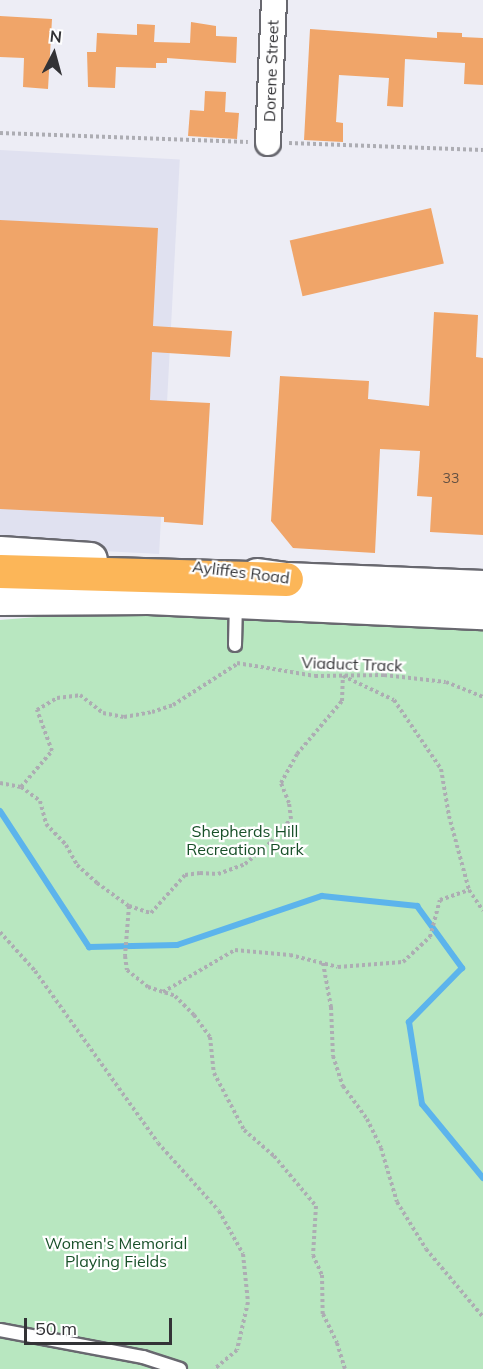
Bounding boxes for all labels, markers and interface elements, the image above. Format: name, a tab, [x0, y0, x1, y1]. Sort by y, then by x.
street label: Dorene Street	[260, 20, 282, 122]
north arrow	[24, 24, 84, 84]
text: N	[49, 26, 63, 47]
house number: 33	[443, 470, 459, 486]
street label: Ayliffes Road	[191, 557, 291, 587]
street label: Viaduct Track	[301, 653, 403, 675]
park label: Shepherds Hill Recreation Park	[186, 821, 304, 859]
park label: Women's Memorial Playing Fields	[45, 1233, 187, 1271]
scale bar	[27, 1306, 176, 1344]
text: 50 m	[35, 1317, 77, 1340]

